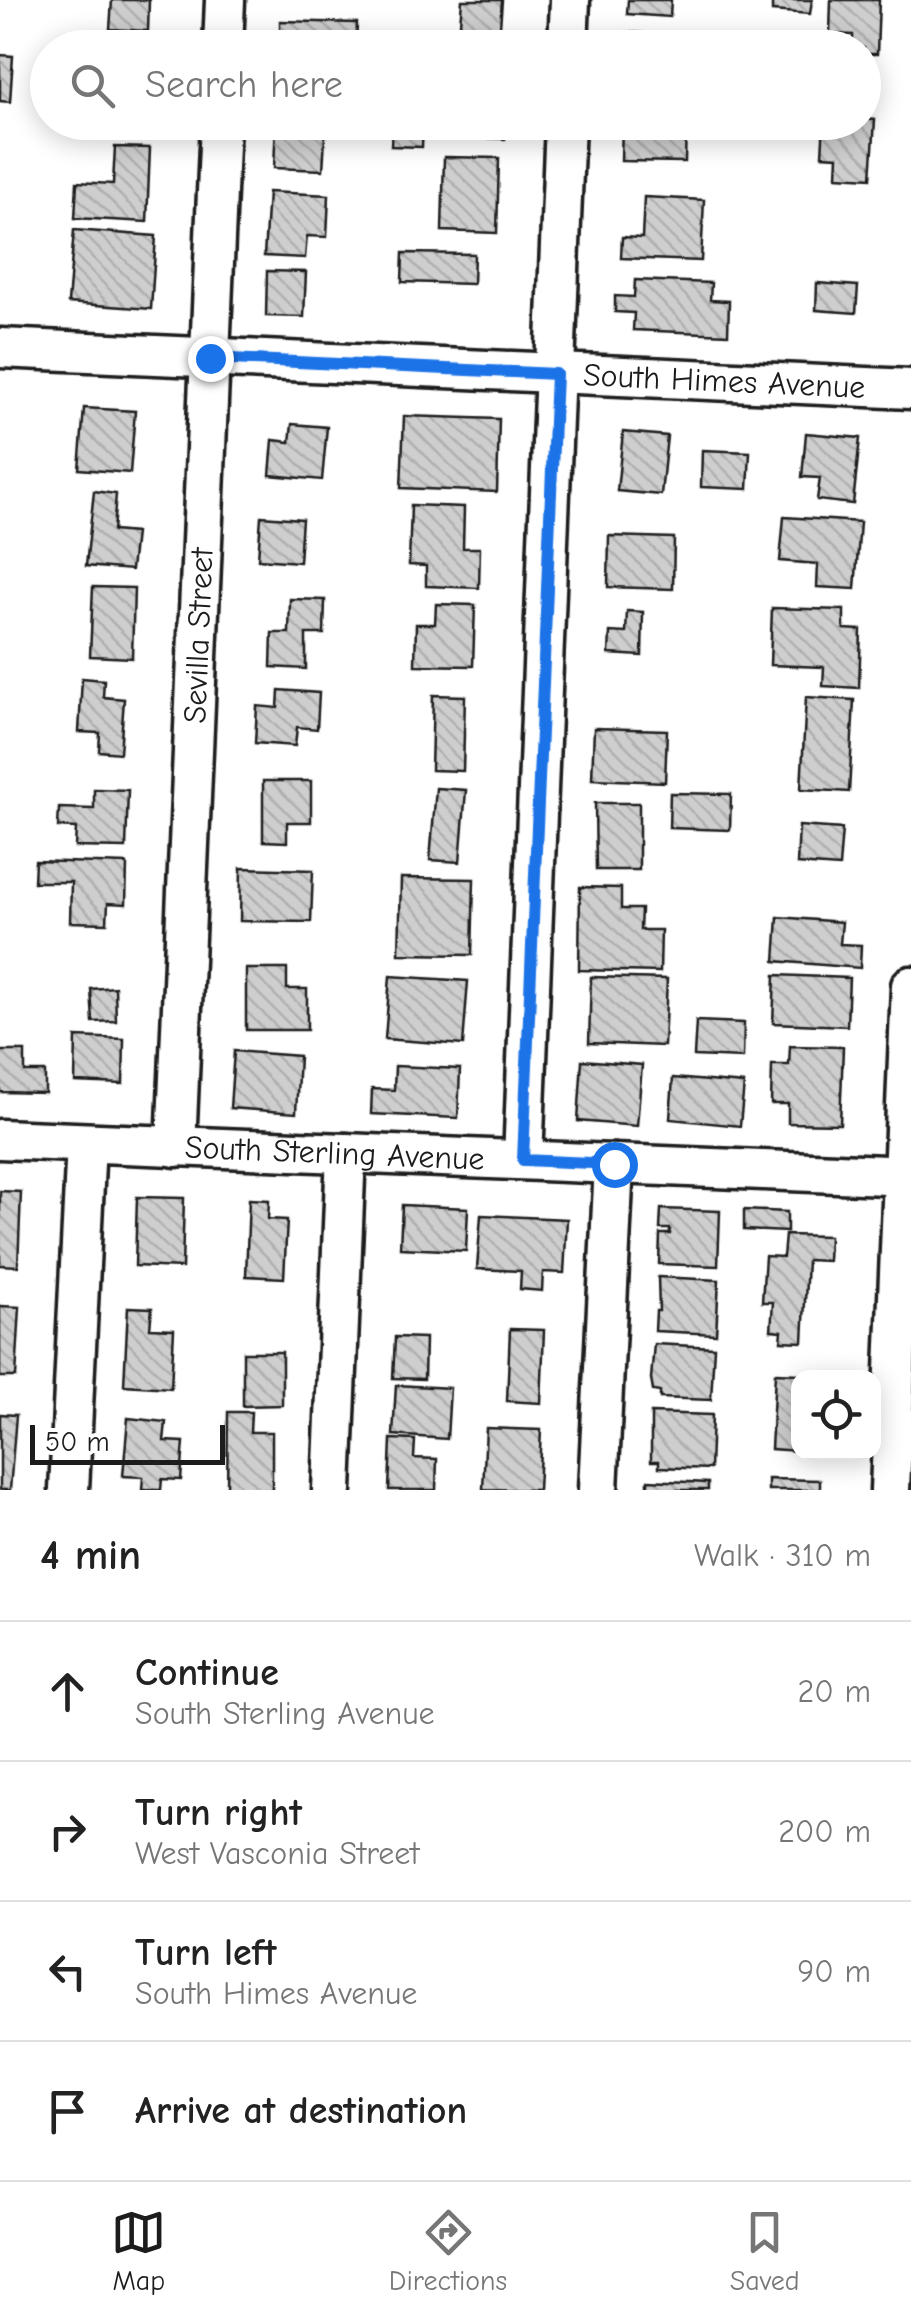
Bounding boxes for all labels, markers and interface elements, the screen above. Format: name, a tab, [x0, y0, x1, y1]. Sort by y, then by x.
search box	[30, 30, 881, 140]
icon: search	[65, 58, 120, 113]
text: Search here	[145, 63, 343, 107]
route end	[188, 336, 234, 382]
street label: South Himes Avenue	[582, 356, 866, 406]
street label: Sevilla Street	[176, 546, 221, 724]
street label: South Sterling Avenue	[184, 1129, 485, 1178]
route start	[592, 1142, 638, 1188]
map controls	[791, 1370, 881, 1460]
button: locate	[791, 1370, 881, 1460]
scale bar	[30, 1420, 225, 1464]
text: 50 m	[45, 1426, 110, 1458]
text: 4 min	[40, 1531, 141, 1580]
text: Walk · 310 m	[694, 1537, 871, 1574]
text: Continue	[135, 1651, 279, 1695]
icon: ahead	[40, 1664, 95, 1719]
text: 20 m	[798, 1673, 871, 1710]
text: South Sterling Avenue	[135, 1695, 435, 1732]
text: Turn right	[135, 1791, 302, 1835]
icon: right	[40, 1804, 95, 1859]
text: 200 m	[778, 1813, 871, 1850]
text: West Vasconia Street	[135, 1835, 419, 1872]
text: Turn left	[135, 1931, 276, 1975]
icon: left	[40, 1944, 95, 1999]
text: 90 m	[797, 1953, 871, 1990]
text: South Himes Avenue	[135, 1975, 417, 2012]
icon: arrive	[40, 2084, 95, 2139]
text: Arrive at destination	[135, 2089, 467, 2133]
tab: Map	[111, 2205, 166, 2297]
tab: Directions	[389, 2205, 507, 2297]
tab: Saved	[730, 2205, 800, 2297]

